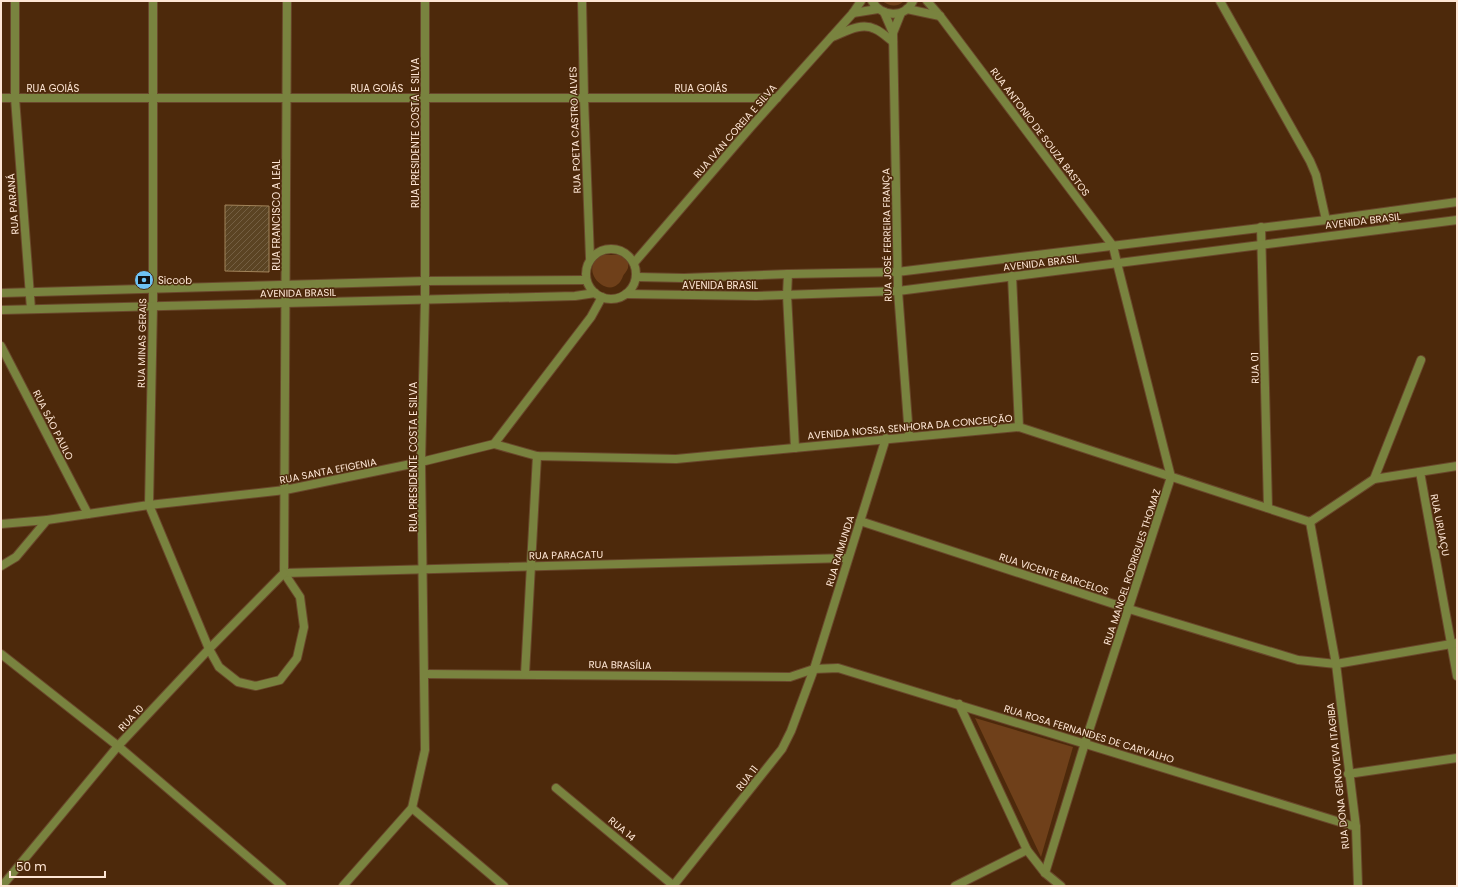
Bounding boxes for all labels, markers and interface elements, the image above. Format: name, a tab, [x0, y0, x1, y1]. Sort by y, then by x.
street label: RUA PRESIDENTE COSTA E SILVA	[408, 58, 423, 208]
street label: RUA ANTONIO DE SOUZA BASTOS	[987, 65, 1093, 199]
street label: RUA POETA CASTRO ALVES	[565, 66, 585, 194]
street label: RUA IVAN COREIA E SILVA	[690, 80, 780, 181]
street label: RUA GOIÁS	[27, 81, 80, 96]
street label: RUA GOIÁS	[351, 81, 404, 96]
street label: RUA GOIÁS	[675, 81, 728, 96]
street label: RUA FRANCISCO A LEAL	[269, 159, 284, 271]
street label: RUA JOSÉ FERREIRA FRANÇA	[878, 168, 896, 302]
street label: RUA PARANÁ	[3, 173, 23, 235]
street label: AVENIDA BRASIL	[1324, 209, 1402, 233]
street label: AVENIDA BRASIL	[1002, 251, 1080, 275]
bank icon: Sicoob	[133, 269, 155, 291]
place label: Sicoob	[158, 273, 192, 288]
street label: AVENIDA BRASIL	[682, 278, 759, 293]
street label: AVENIDA BRASIL	[260, 285, 337, 301]
street label: RUA MINAS GERAIS	[134, 298, 150, 388]
street label: RUA 01	[1247, 352, 1263, 384]
street label: RUA PRESIDENTE COSTA E SILVA	[406, 382, 421, 532]
street label: RUA SÃO PAULO	[29, 387, 77, 463]
street label: AVENIDA NOSSA SENHORA DA CONCEIÇÃO	[807, 411, 1013, 443]
street label: RUA SANTA EFIGENIA	[278, 454, 378, 488]
street label: RUA MANOEL RODRIGUES THOMAZ	[1100, 487, 1164, 647]
street label: RUA URUAÇU	[1427, 493, 1453, 557]
street label: RUA RAIMUNDA	[822, 513, 858, 588]
street label: RUA PARACATU	[529, 547, 603, 563]
street label: RUA VICENTE BARCELOS	[997, 549, 1111, 599]
street label: RUA BRASÍLIA	[588, 657, 652, 673]
street label: RUA 10	[115, 701, 147, 735]
street label: RUA ROSA FERNANDES DE CARVALHO	[1002, 701, 1176, 767]
street label: RUA DONA GENOVEVA ITAGIBA	[1323, 702, 1353, 850]
street label: RUA 11	[732, 762, 762, 794]
street label: RUA 14	[605, 813, 639, 845]
scale bar	[10, 853, 105, 879]
text: 50 m	[16, 858, 47, 875]

